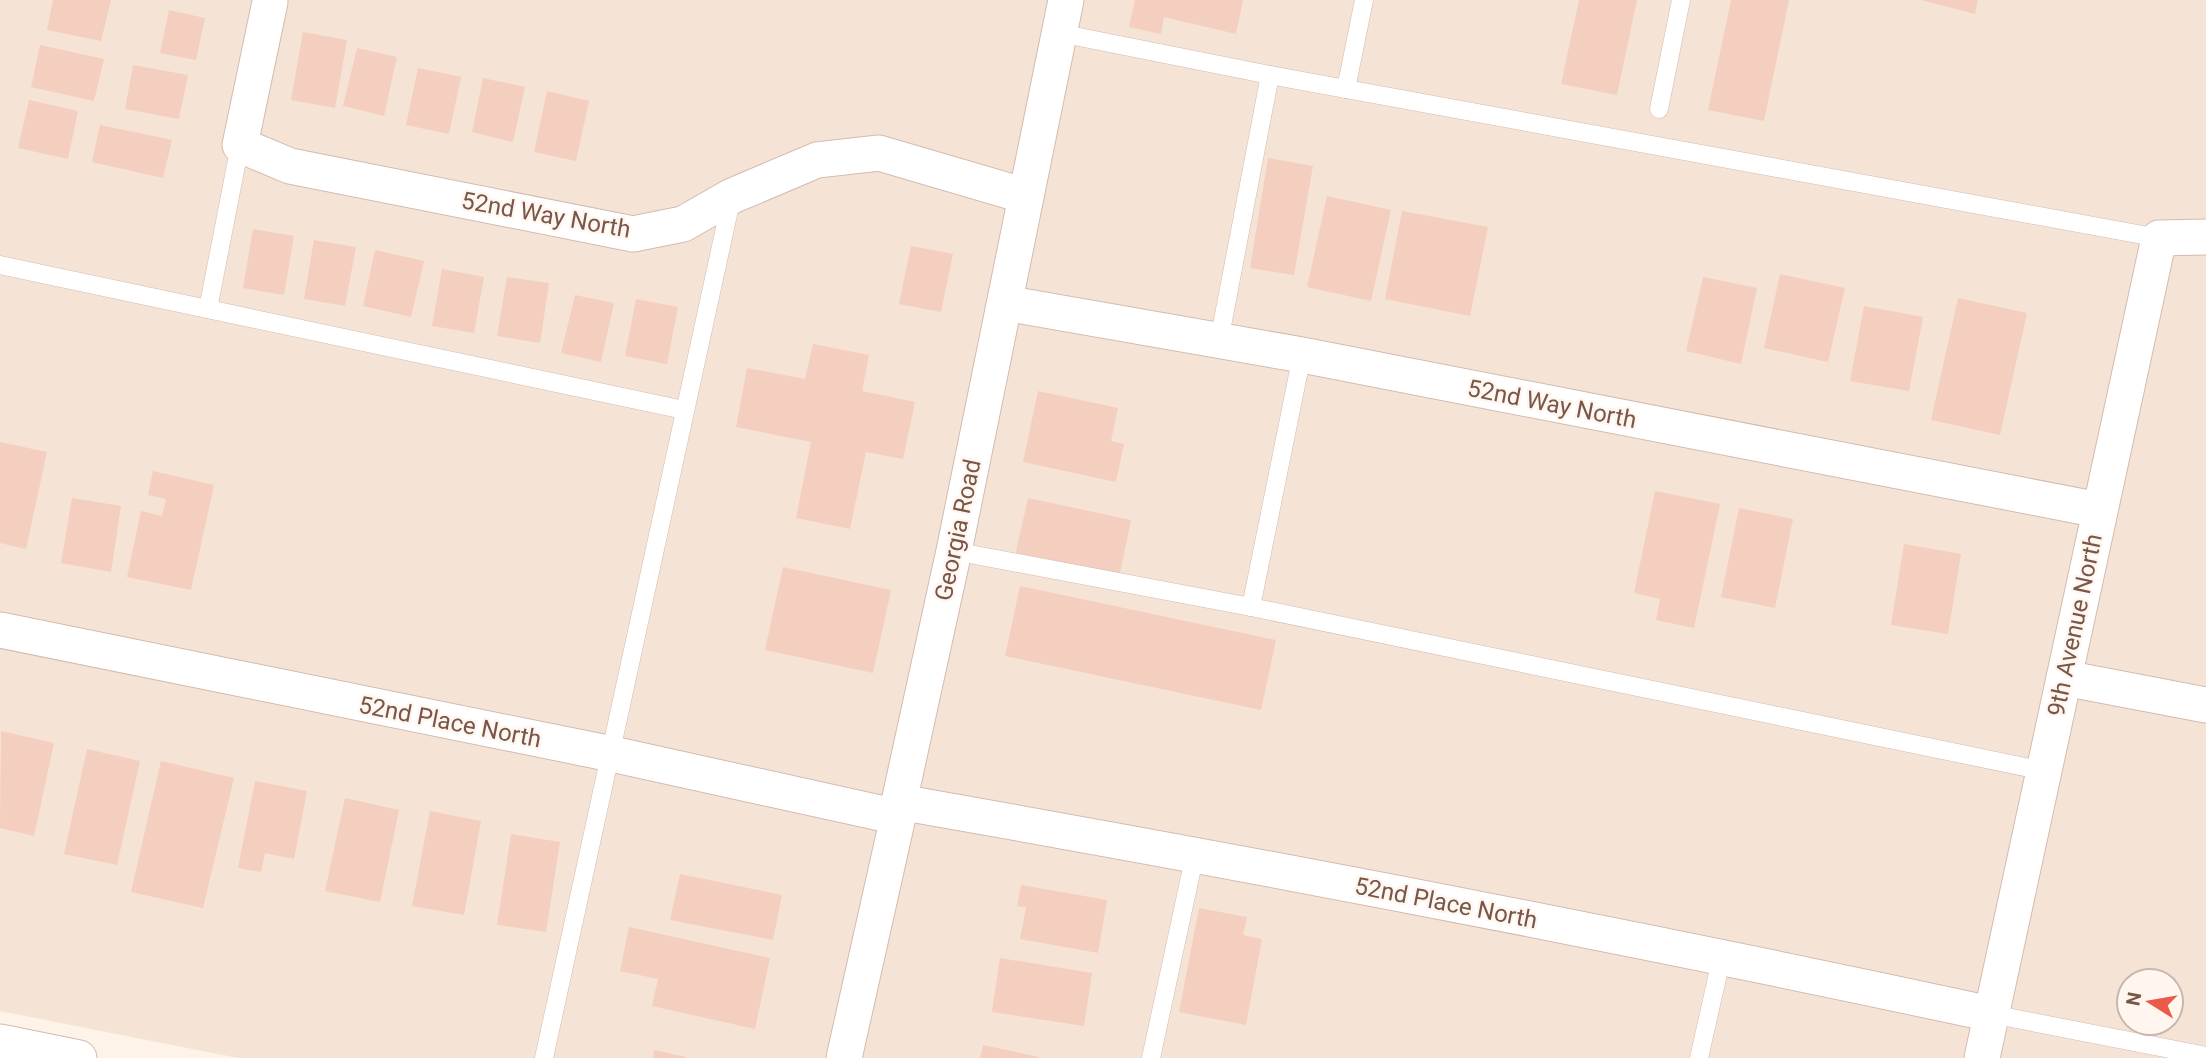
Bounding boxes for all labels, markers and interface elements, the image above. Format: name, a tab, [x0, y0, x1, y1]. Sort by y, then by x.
street label: 52nd Way North	[459, 186, 633, 244]
street label: 52nd Way North	[1465, 374, 1639, 434]
street label: Georgia Road	[929, 457, 987, 603]
street label: 9th Avenue North	[2042, 531, 2108, 719]
street label: 52nd Place North	[356, 691, 544, 753]
street label: 52nd Place North	[1352, 872, 1540, 934]
north arrow	[2115, 967, 2185, 1037]
text: N	[2121, 990, 2146, 1008]

